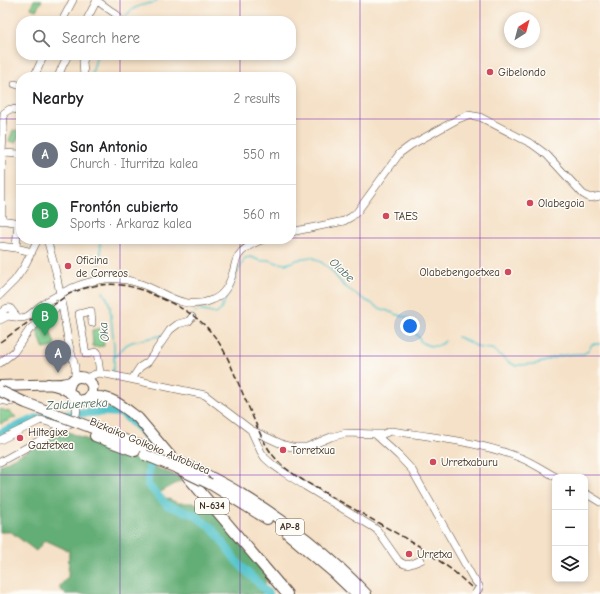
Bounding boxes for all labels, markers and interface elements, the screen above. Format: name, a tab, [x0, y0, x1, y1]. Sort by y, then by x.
north arrow	[504, 12, 540, 48]
search box	[16, 16, 296, 60]
icon: search	[30, 27, 52, 49]
text: Search here	[62, 29, 140, 47]
place label: Gibelondo	[498, 66, 546, 79]
marker: Gibelondo	[485, 67, 495, 77]
text: Nearby	[32, 89, 83, 108]
text: 2 results	[233, 91, 280, 106]
text: San Antonio	[70, 138, 148, 156]
text: A	[41, 147, 49, 162]
text: 550 m	[243, 147, 280, 162]
text: Church · Iturritza kalea	[70, 156, 198, 171]
place label: Olabegoia	[538, 197, 584, 210]
text: Frontón cubierto	[70, 198, 178, 216]
marker: Olabegoia	[525, 198, 535, 208]
text: B	[41, 207, 49, 222]
text: 560 m	[243, 207, 280, 222]
place label: TAES	[394, 210, 418, 223]
marker: TAES	[381, 211, 391, 221]
text: Sports · Arkaraz kalea	[70, 216, 192, 231]
place label: Oficina de Correos	[76, 254, 128, 280]
water label: Olabe	[327, 255, 357, 285]
marker: Oficina de Correos	[63, 261, 73, 271]
place label: Olabebengoetxea	[420, 266, 500, 279]
marker: Olabebengoetxea	[503, 267, 513, 277]
pin: B	[32, 303, 58, 336]
your location	[400, 316, 420, 336]
water label: Oka	[96, 322, 112, 342]
pin: A	[45, 340, 71, 373]
water label: Zalduerreka	[45, 395, 108, 413]
street label: Bizkaiko Golkoko Autobidea	[88, 415, 212, 477]
place label: Hiltegixe Gaztetxea	[28, 426, 74, 452]
marker: Hiltegixe Gaztetxea	[15, 433, 25, 443]
place label: Torretxua	[291, 444, 335, 457]
marker: Torretxua	[278, 445, 288, 455]
place label: Urretxaburu	[441, 456, 498, 469]
marker: Urretxaburu	[428, 457, 438, 467]
map controls	[552, 474, 588, 582]
button: +	[552, 474, 588, 510]
road number: N-634	[195, 498, 229, 514]
button: −	[552, 510, 588, 546]
road number: AP-8	[276, 519, 304, 535]
button: layers	[552, 546, 588, 582]
place label: Urretxa	[417, 548, 452, 561]
marker: Urretxa	[404, 549, 414, 559]

